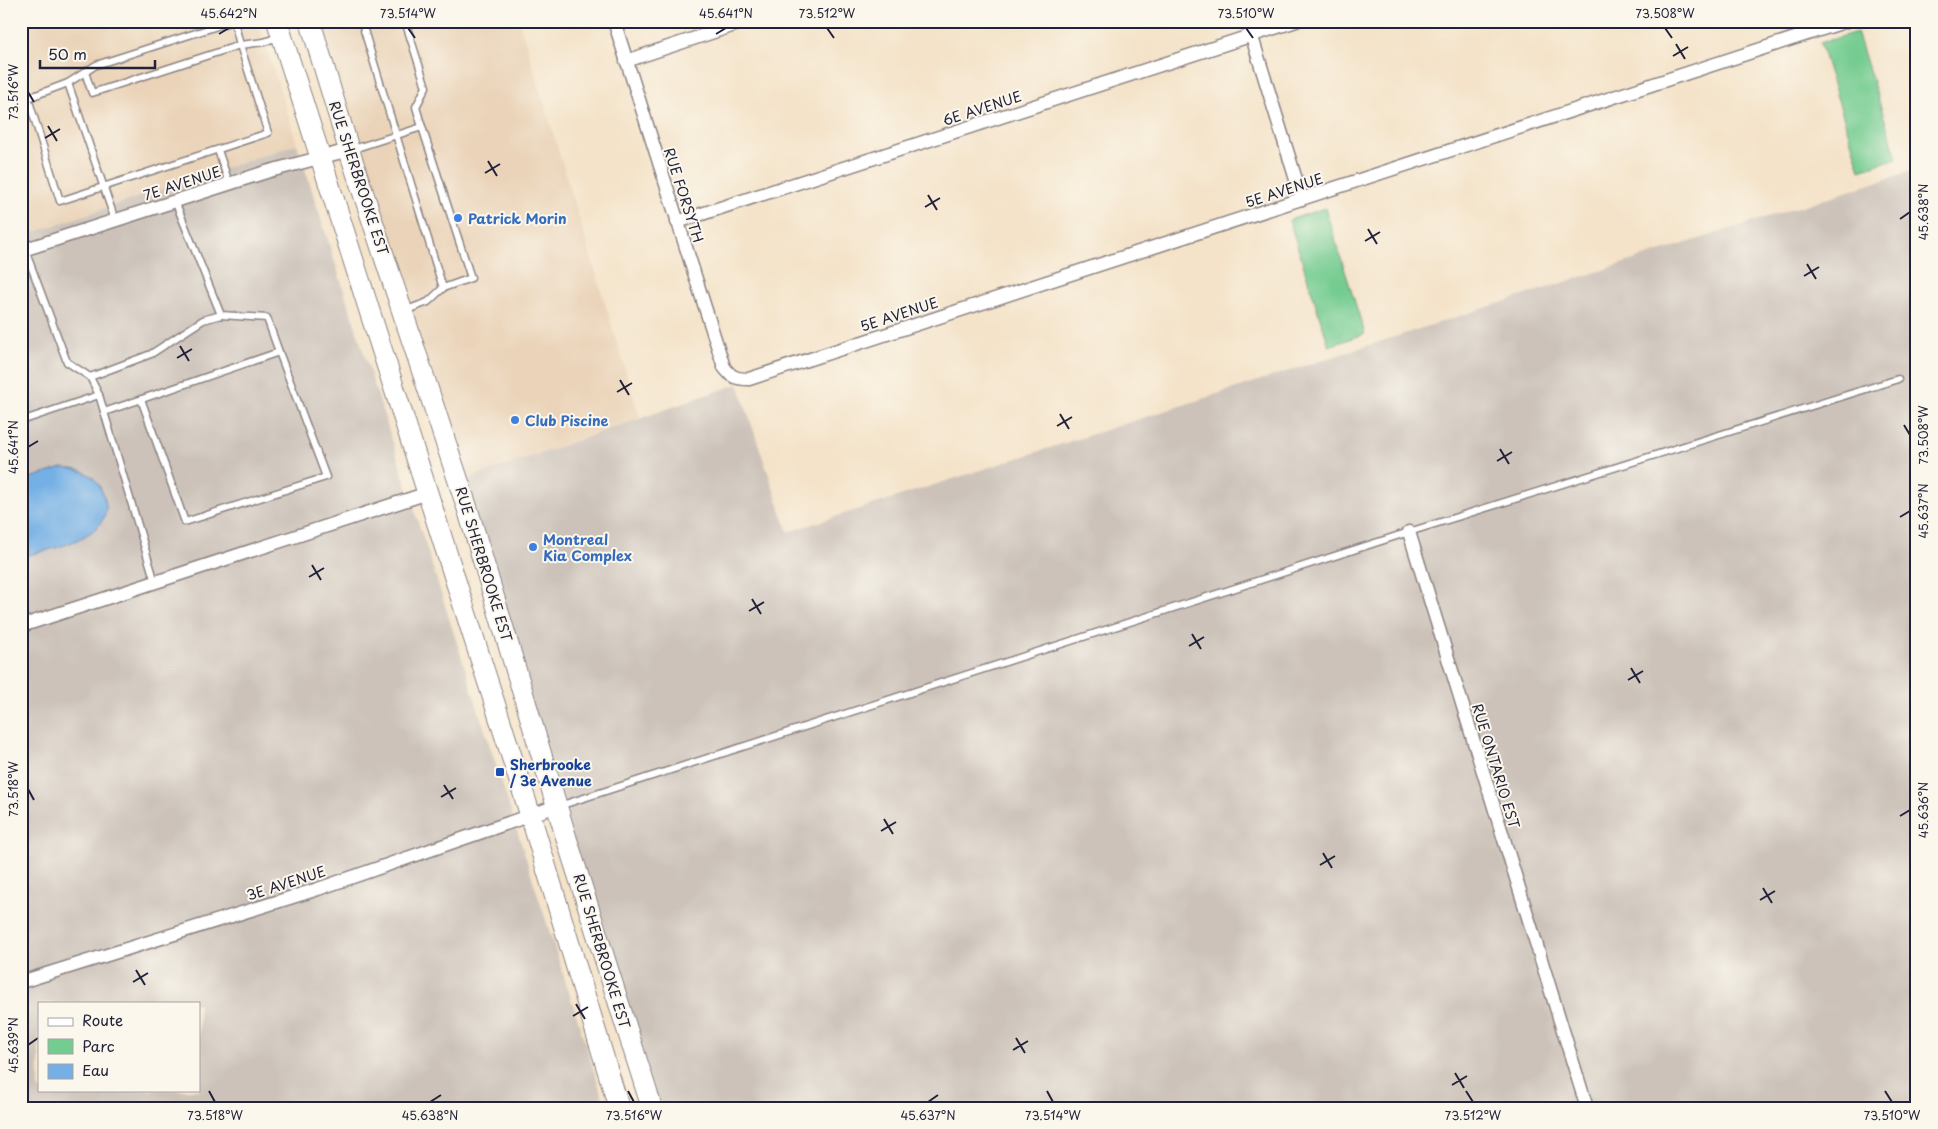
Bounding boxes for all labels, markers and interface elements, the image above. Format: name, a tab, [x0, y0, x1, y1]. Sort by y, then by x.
text: 45.642°N	[201, 4, 257, 22]
text: 73.514°W	[380, 4, 437, 22]
text: 45.641°N	[699, 4, 753, 22]
text: 73.512°W	[799, 4, 856, 22]
text: 73.510°W	[1218, 4, 1275, 22]
text: 73.508°W	[1635, 4, 1695, 22]
scale bar	[40, 38, 155, 70]
text: 50 m	[48, 42, 87, 65]
text: 73.516°W	[4, 63, 22, 120]
street label: 6E AVENUE	[940, 85, 1024, 131]
street label: RUE SHERBROOKE EST	[324, 98, 394, 258]
street label: RUE FORSYTH	[659, 145, 709, 245]
street label: 7E AVENUE	[141, 161, 224, 205]
street label: 5E AVENUE	[1242, 167, 1326, 212]
text: 45.638°N	[1914, 184, 1932, 240]
place label: Patrick Morin	[468, 208, 567, 229]
marker: Patrick Morin	[452, 212, 464, 224]
street label: 5E AVENUE	[857, 291, 941, 336]
text: 73.508°W	[1914, 405, 1932, 465]
place label: Club Piscine	[525, 410, 609, 431]
marker: Club Piscine	[509, 414, 521, 426]
text: 45.641°N	[4, 420, 22, 474]
text: 45.637°N	[1914, 483, 1932, 539]
street label: RUE SHERBROOKE EST	[450, 484, 518, 645]
place label: Montreal Kia Complex	[543, 529, 632, 566]
marker: Montreal Kia Complex	[527, 541, 539, 553]
street label: RUE ONTARIO EST	[1467, 701, 1525, 832]
place label: Sherbrooke / 3e Avenue	[509, 754, 592, 791]
text: 73.518°W	[4, 761, 22, 817]
marker: Sherbrooke / 3e Avenue	[494, 766, 506, 778]
text: 45.636°N	[1914, 782, 1932, 838]
street label: 3E AVENUE	[244, 860, 328, 906]
street label: RUE SHERBROOKE EST	[568, 871, 636, 1032]
legend	[38, 1002, 200, 1092]
text: Route	[82, 1008, 123, 1031]
text: 45.639°N	[4, 1017, 22, 1073]
text: Parc	[82, 1034, 115, 1057]
text: Eau	[82, 1058, 109, 1081]
text: 73.518°W	[187, 1106, 243, 1124]
text: 45.638°N	[402, 1106, 458, 1124]
text: 73.516°W	[606, 1106, 663, 1124]
text: 45.637°N	[900, 1106, 956, 1124]
text: 73.514°W	[1025, 1106, 1082, 1124]
text: 73.512°W	[1445, 1106, 1502, 1124]
text: 73.510°W	[1864, 1106, 1921, 1124]

